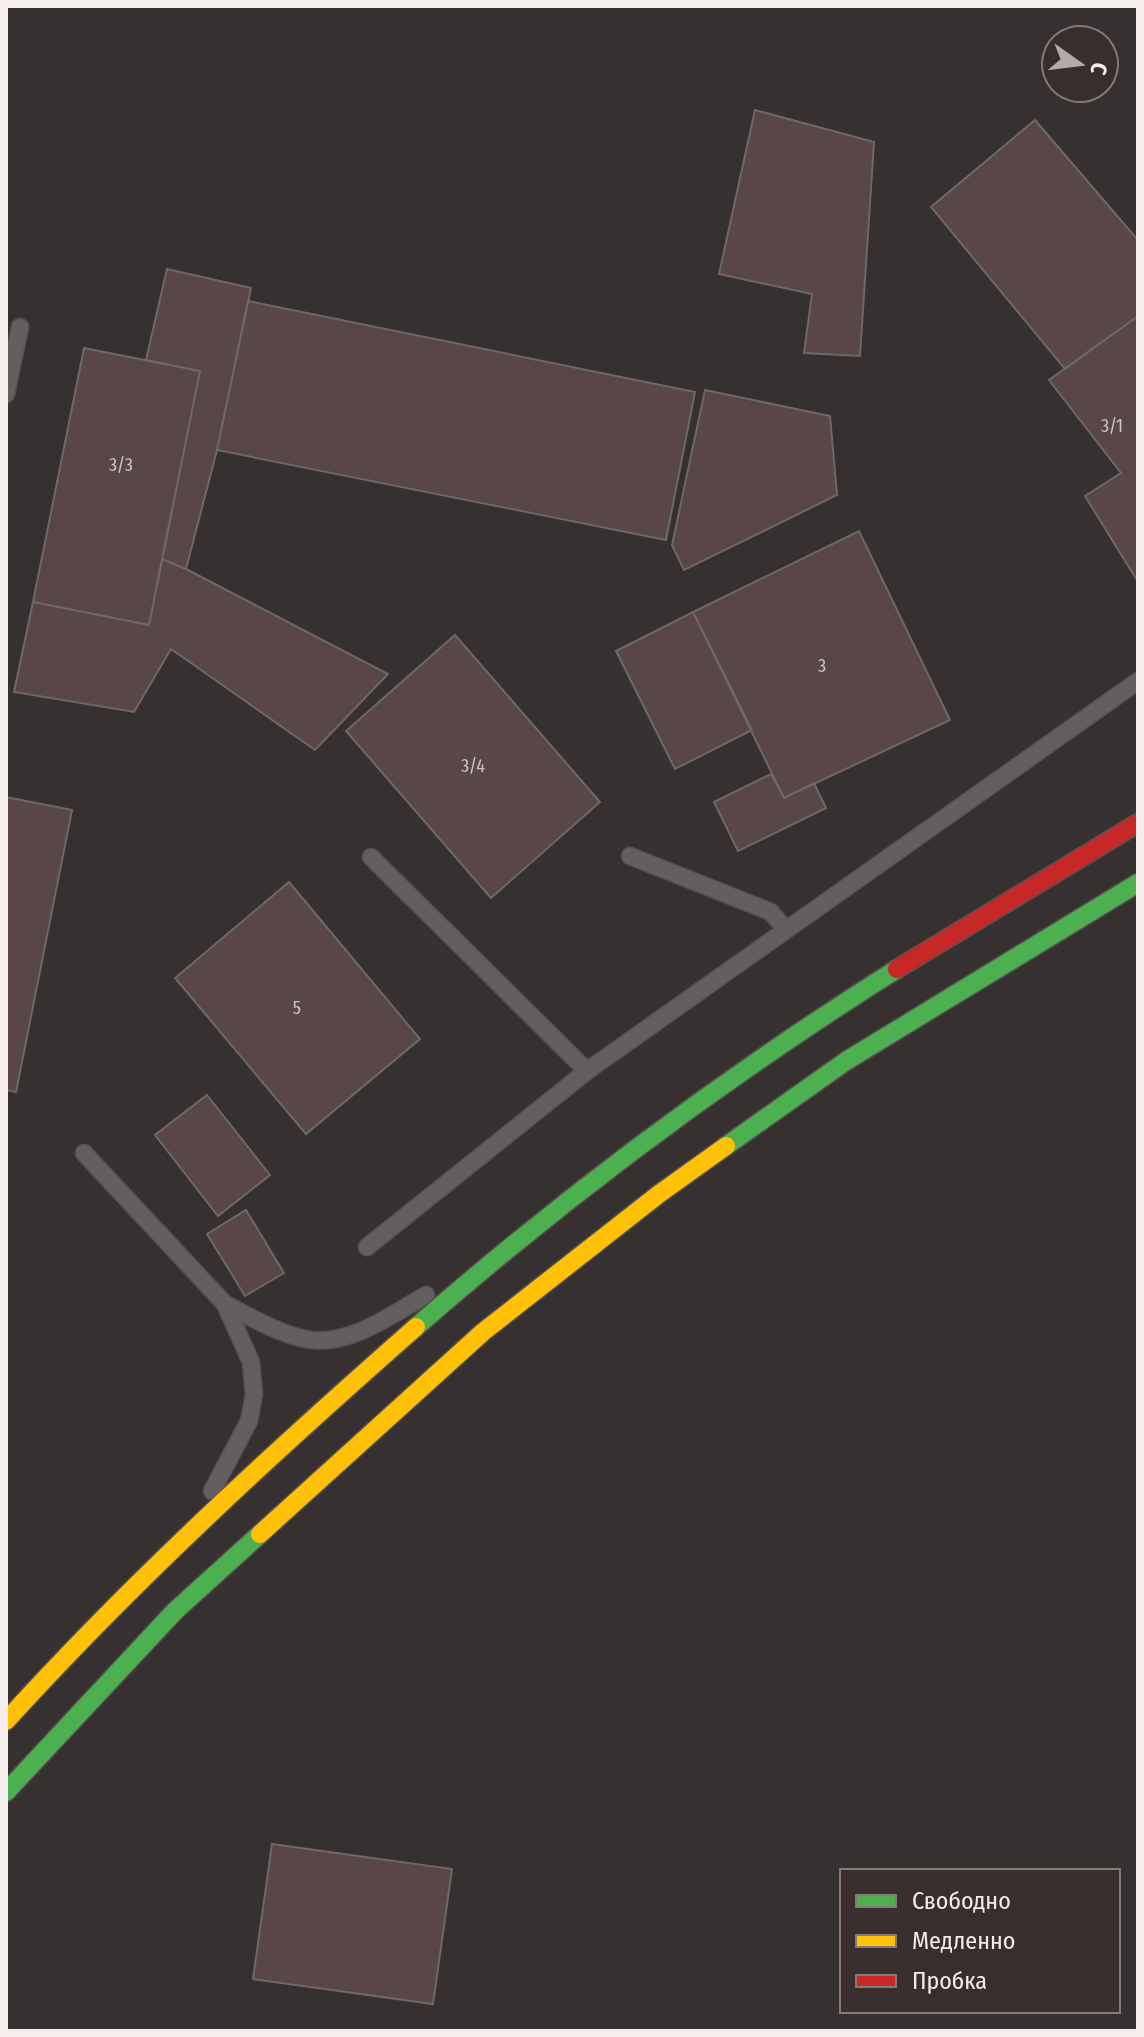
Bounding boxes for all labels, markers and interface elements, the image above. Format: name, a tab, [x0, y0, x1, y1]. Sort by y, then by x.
north arrow	[1040, 24, 1120, 104]
text: С	[1084, 60, 1113, 78]
house number: 3/1	[1101, 415, 1123, 437]
house number: 3/3	[109, 454, 133, 476]
house number: 3	[818, 655, 826, 677]
house number: 3/4	[461, 755, 485, 777]
house number: 5	[293, 997, 301, 1019]
legend	[840, 1869, 1120, 2013]
text: Свободно	[912, 1887, 1011, 1915]
text: Медленно	[912, 1927, 1015, 1955]
text: Пробка	[912, 1967, 987, 1995]

